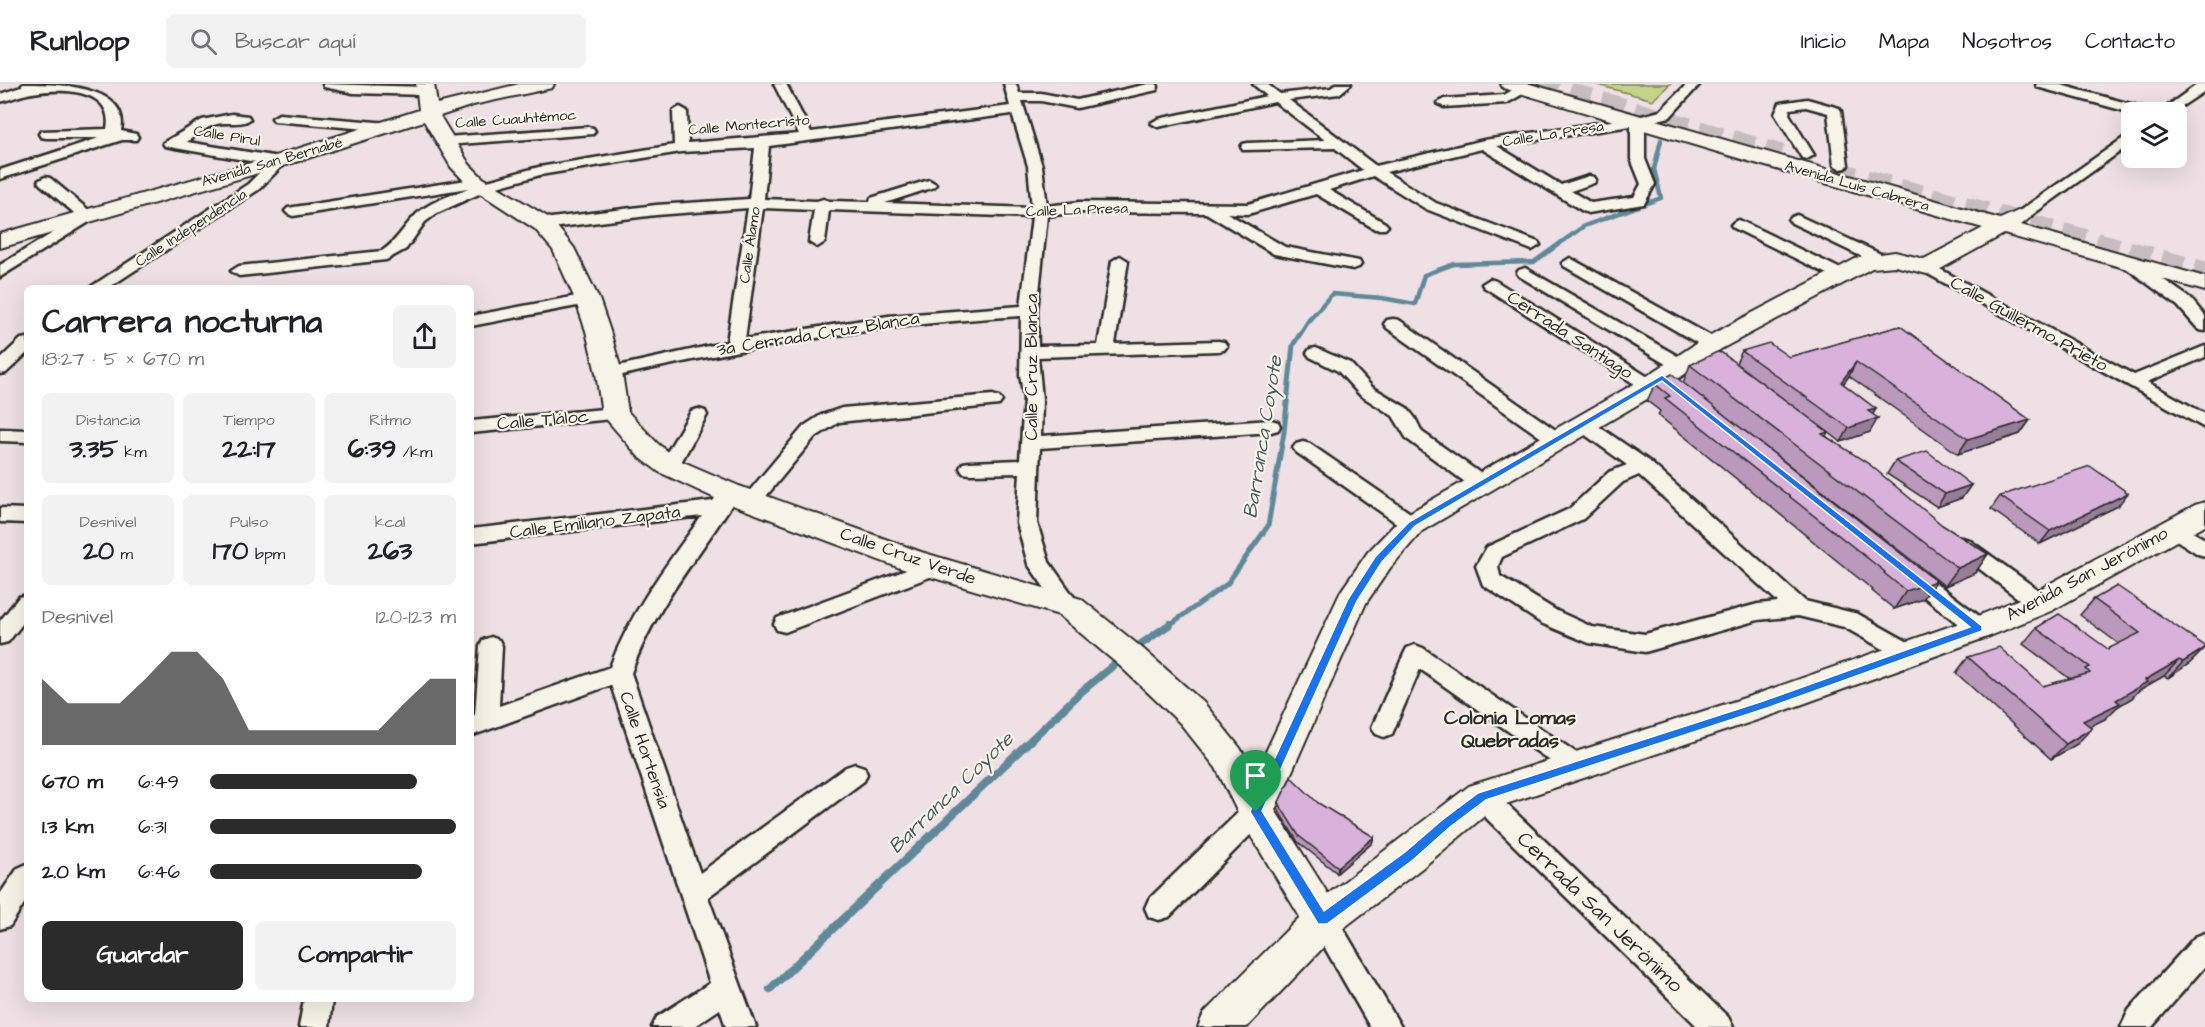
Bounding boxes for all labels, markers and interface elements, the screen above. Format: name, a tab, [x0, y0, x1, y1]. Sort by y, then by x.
search box	[166, 14, 586, 68]
text: Runloop	[30, 22, 130, 61]
icon: search	[187, 25, 220, 58]
text: Buscar aquí	[235, 26, 356, 57]
text: Inicio	[1801, 27, 1846, 56]
text: Mapa	[1879, 27, 1929, 56]
text: Nosotros	[1962, 27, 2052, 56]
text: Contacto	[2085, 27, 2175, 56]
map controls	[2121, 102, 2187, 168]
button: layers	[2121, 102, 2187, 168]
street label: Calle Cuauhtémoc	[455, 104, 578, 134]
street label: Calle Montecristo	[687, 109, 811, 141]
street label: Calle La Presa	[1501, 116, 1605, 152]
street label: Calle Pirul	[192, 120, 262, 152]
street label: Avenida San Bernabé	[199, 132, 345, 192]
street label: Avenida Luis Cabrera	[1782, 155, 1932, 217]
street label: Calle Independencia	[131, 184, 251, 272]
street label: Calle La Presa	[1026, 198, 1129, 222]
street label: Calle Álamo	[734, 205, 766, 284]
street label: Calle Guillermo Prieto	[1946, 270, 2112, 378]
street label: Cerrada Santiago	[1502, 285, 1638, 386]
street label: Calle Cruz Blanca	[1019, 294, 1044, 440]
text: Carrera nocturna	[42, 299, 322, 345]
button: share	[393, 305, 456, 368]
street label: 3a Cerrada Cruz Blanca	[715, 306, 921, 362]
text: 18:27 · 5 × 670 m	[42, 345, 204, 373]
water label: Barranca Coyote	[1236, 353, 1291, 520]
street label: Calle Tláloc	[496, 404, 590, 436]
text: Distancia	[76, 409, 140, 431]
text: Tiempo	[223, 409, 275, 431]
text: Ritmo	[369, 409, 411, 431]
text: 3.35	[69, 431, 118, 467]
text: 22:17	[222, 431, 276, 467]
text: 6:39	[348, 431, 396, 467]
text: km	[118, 441, 147, 463]
text: /km	[396, 441, 432, 463]
street label: Calle Emiliano Zapata	[508, 499, 682, 545]
text: Desnivel	[80, 511, 136, 533]
text: Pulso	[230, 511, 268, 533]
text: kcal	[375, 511, 405, 533]
street label: Calle Cruz Verde	[837, 521, 980, 591]
street label: Avenida San Jerónimo	[2002, 521, 2172, 627]
text: 20	[83, 533, 114, 569]
text: 170	[213, 533, 248, 569]
text: 263	[368, 533, 412, 569]
text: m	[114, 543, 133, 565]
text: bpm	[248, 543, 285, 565]
text: Desnivel	[42, 603, 113, 631]
text: 120–123 m	[375, 603, 456, 631]
street label: Calle Hortensia	[613, 688, 677, 812]
district label: Colonia Lomas Quebradas	[1444, 704, 1576, 755]
water label: Barranca Coyote	[882, 725, 1021, 861]
pin	[1230, 750, 1281, 812]
icon: arrive	[1239, 759, 1272, 792]
text: 670 m	[42, 768, 103, 796]
text: 6:49	[138, 768, 179, 796]
text: 1.3 km	[42, 813, 93, 841]
text: 6:31	[138, 813, 167, 841]
street label: Cerrada San Jerónimo	[1511, 825, 1690, 999]
text: 2.0 km	[42, 858, 105, 886]
text: 6:46	[138, 858, 180, 886]
button: Guardar	[42, 921, 243, 990]
button: Compartir	[255, 921, 456, 990]

